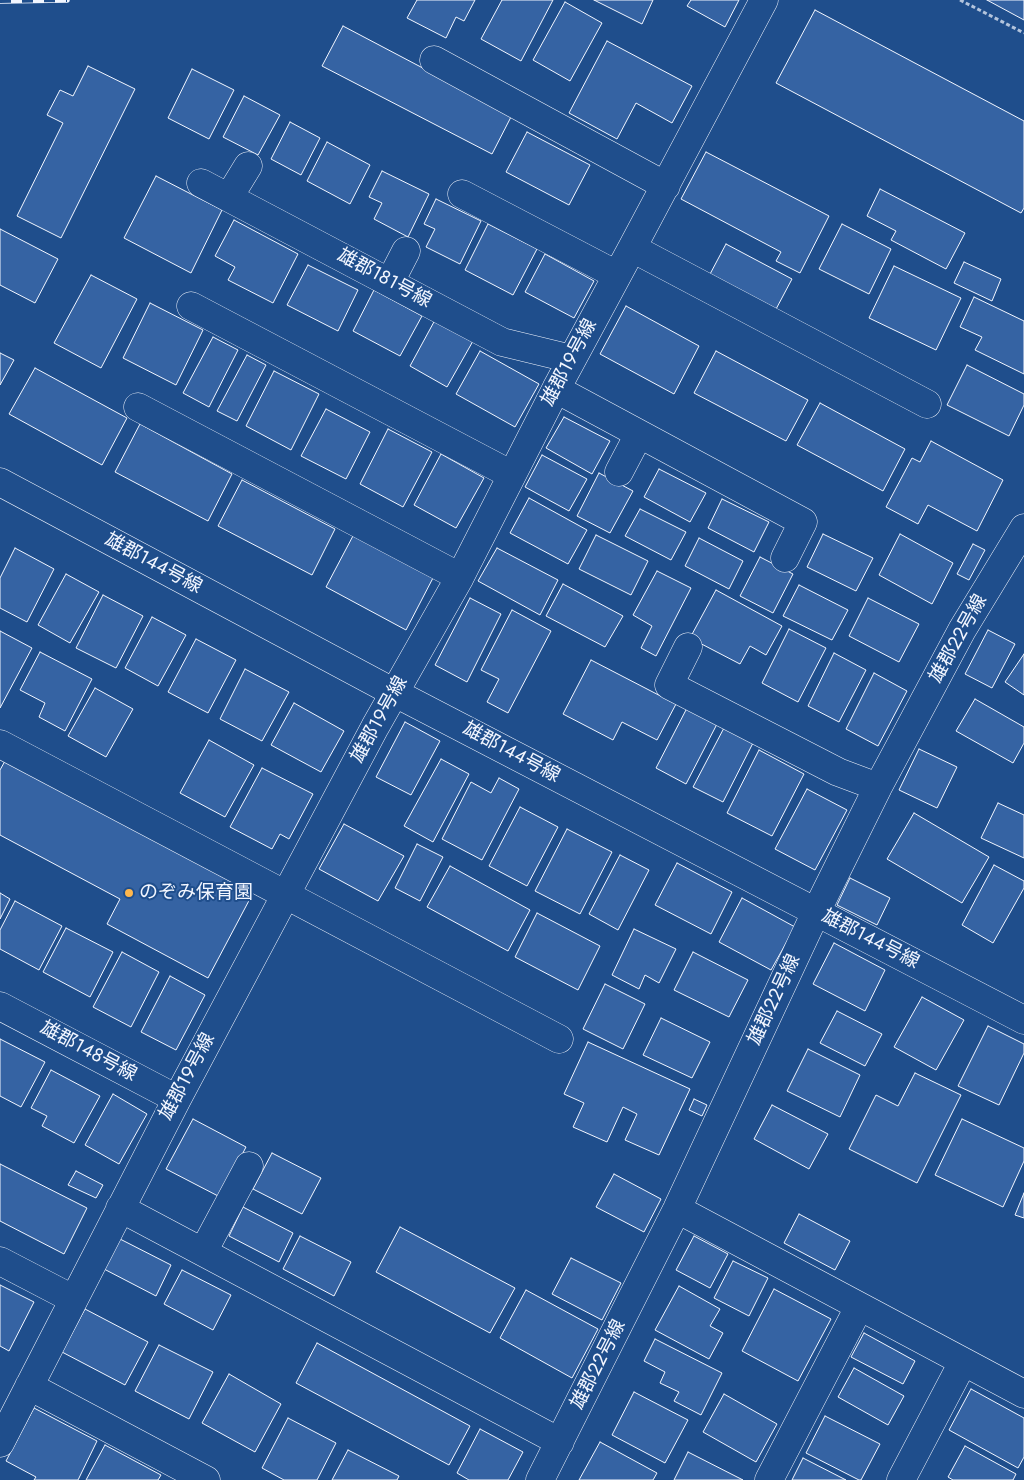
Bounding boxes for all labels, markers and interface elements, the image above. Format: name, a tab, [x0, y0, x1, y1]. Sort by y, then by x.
street label: 雄郡181号線	[333, 245, 435, 313]
street label: 雄郡19号線	[538, 315, 602, 411]
street label: 雄郡144号線	[101, 529, 205, 599]
street label: 雄郡22号線	[925, 591, 993, 687]
street label: 雄郡19号線	[347, 673, 413, 767]
street label: 雄郡144号線	[459, 718, 563, 788]
place label: のぞみ保育園	[139, 882, 253, 904]
marker: のぞみ保育園	[123, 887, 135, 899]
street label: 雄郡144号線	[817, 906, 923, 974]
street label: 雄郡22号線	[744, 951, 806, 1049]
street label: 雄郡148号線	[36, 1017, 140, 1087]
street label: 雄郡19号線	[156, 1029, 220, 1125]
street label: 雄郡22号線	[567, 1316, 631, 1414]

